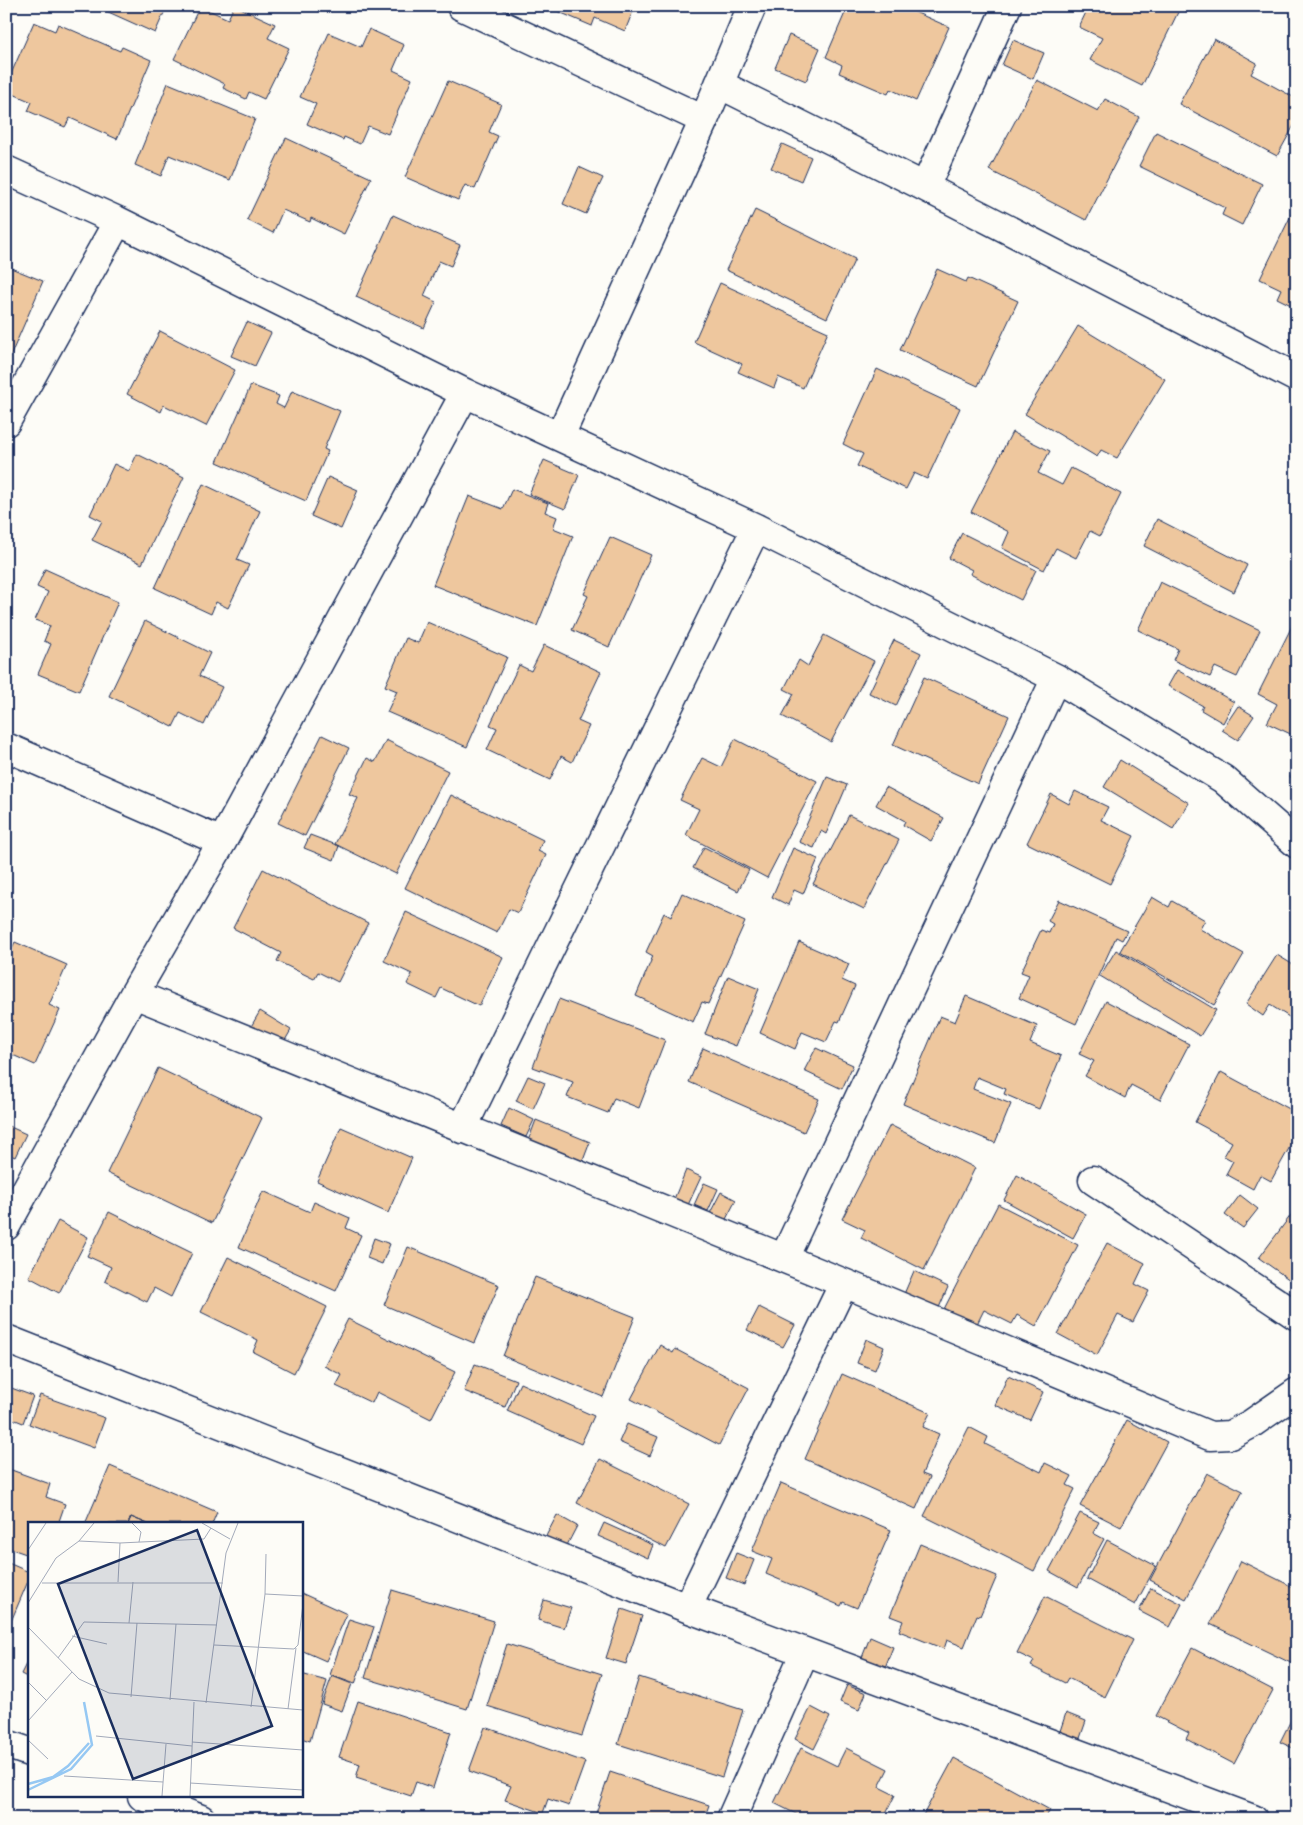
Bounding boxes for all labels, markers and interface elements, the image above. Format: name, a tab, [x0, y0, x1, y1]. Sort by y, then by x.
inset map	[28, 1522, 302, 1798]

